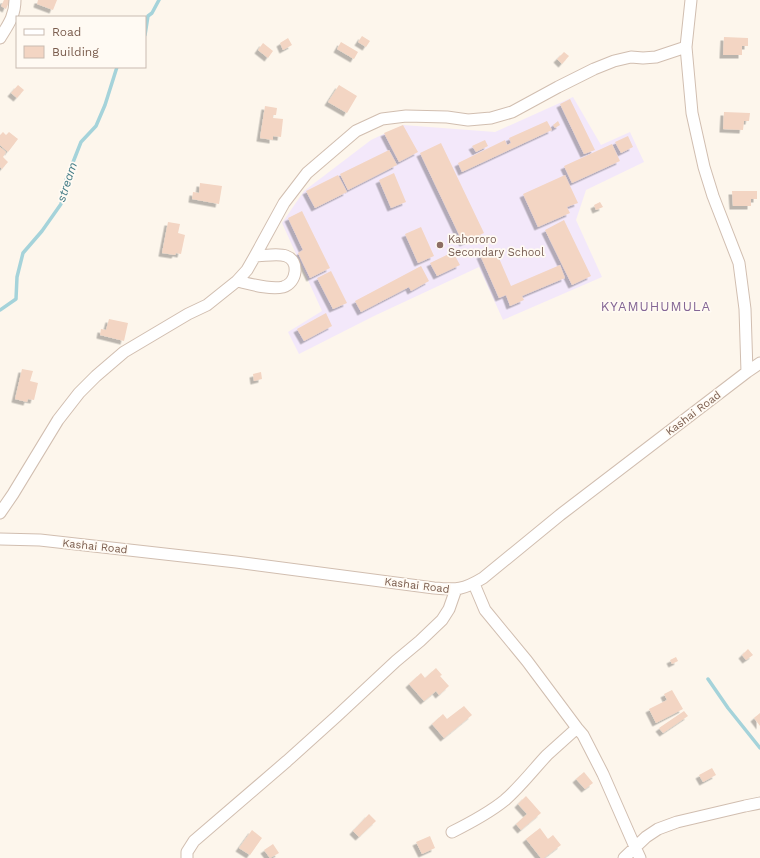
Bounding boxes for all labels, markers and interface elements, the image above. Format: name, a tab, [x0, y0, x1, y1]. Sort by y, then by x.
legend	[16, 16, 146, 68]
text: Road	[52, 25, 81, 39]
text: Building	[52, 45, 99, 59]
water label: stream	[54, 160, 80, 204]
place label: Kahororo Secondary School	[448, 233, 545, 259]
marker: Kahororo Secondary School	[435, 240, 445, 250]
district label: KYAMUHUMULA	[601, 299, 711, 314]
street label: Kashai Road	[663, 388, 723, 438]
street label: Kashai Road	[62, 537, 128, 556]
street label: Kashai Road	[384, 575, 450, 596]

